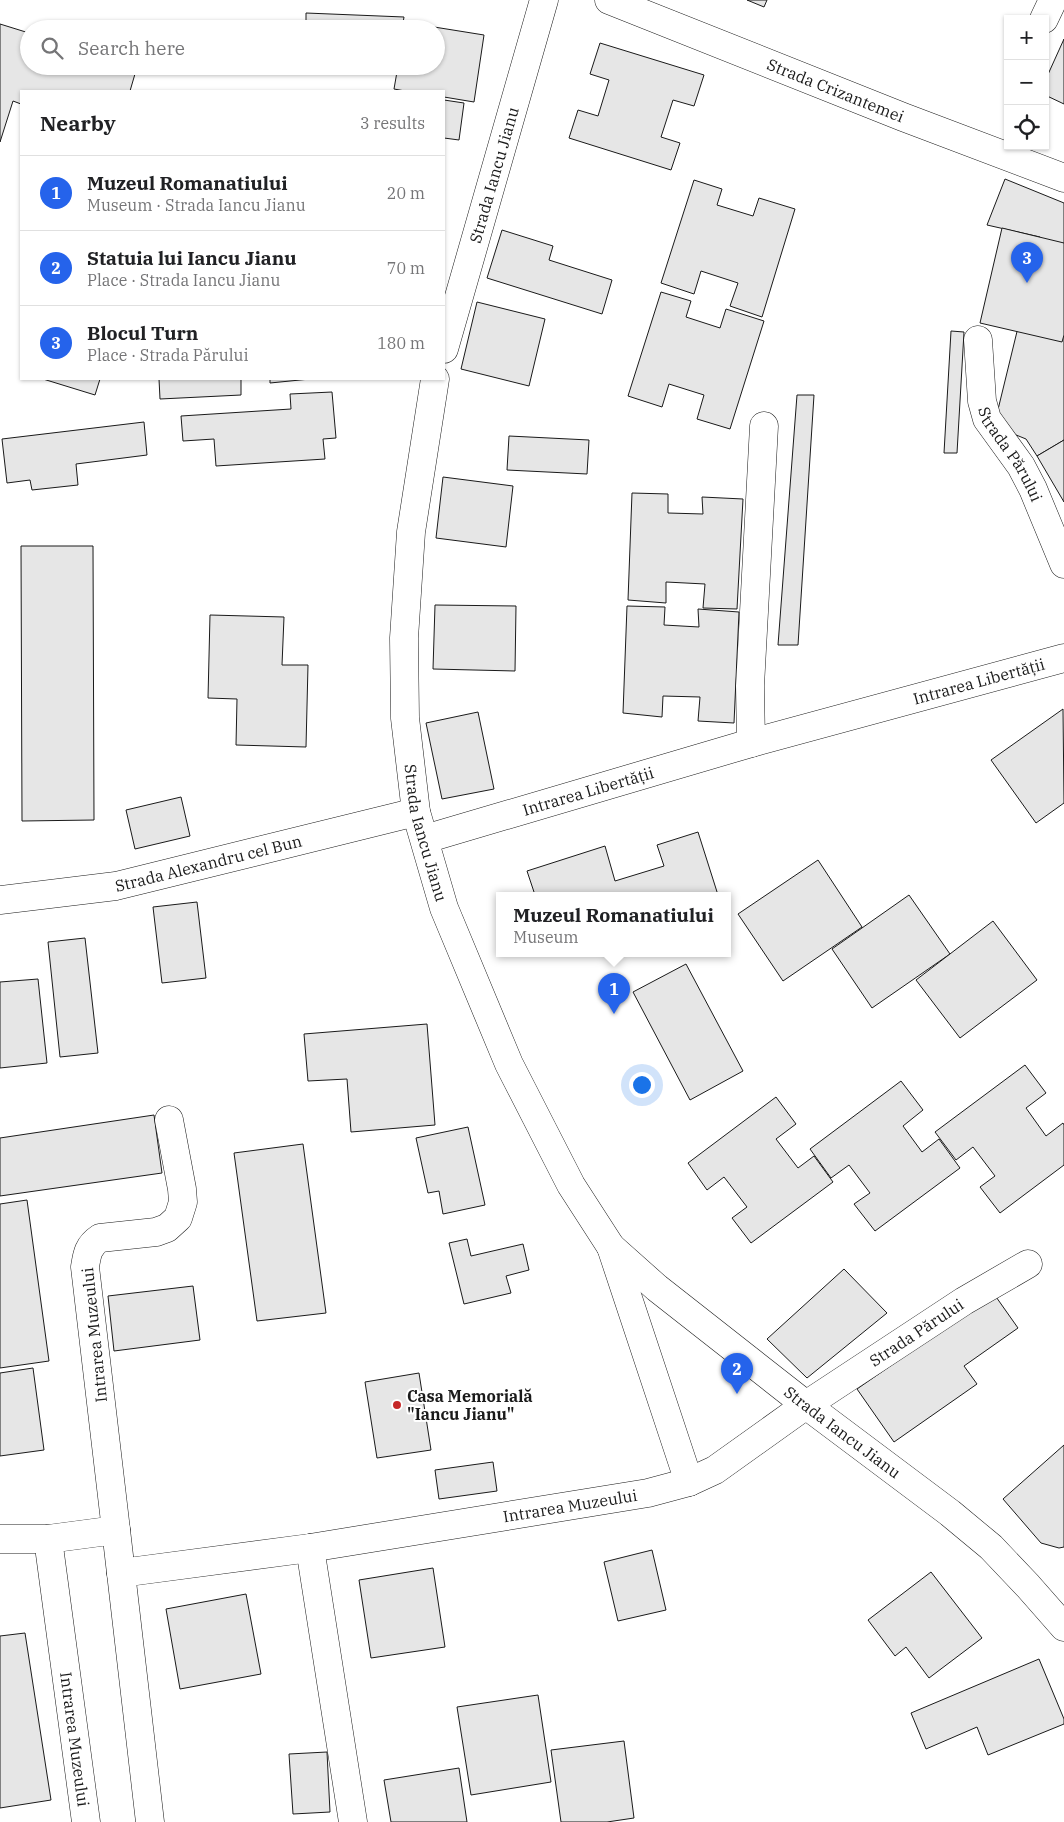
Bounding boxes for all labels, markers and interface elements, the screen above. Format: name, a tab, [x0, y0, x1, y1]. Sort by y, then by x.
map controls	[1004, 15, 1049, 150]
button: +	[1004, 15, 1049, 60]
search box	[20, 20, 445, 75]
icon: search	[38, 34, 66, 62]
text: Search here	[78, 36, 185, 60]
street label: Strada Crizantemei	[764, 54, 907, 126]
button: −	[1004, 60, 1049, 105]
street label: Strada Iancu Jianu	[465, 104, 523, 245]
button: locate	[1004, 105, 1049, 150]
text: Nearby	[40, 109, 116, 137]
text: 3 results	[360, 113, 425, 133]
text: Muzeul Romanatiului	[87, 171, 288, 195]
text: 1	[51, 183, 61, 203]
text: 20 m	[387, 183, 425, 203]
text: Museum · Strada Iancu Jianu	[87, 195, 306, 215]
pin: 3	[1011, 242, 1043, 283]
text: Statuia lui Iancu Jianu	[87, 246, 297, 270]
text: 2	[51, 258, 61, 278]
text: 70 m	[387, 258, 425, 278]
text: Place · Strada Iancu Jianu	[87, 270, 280, 290]
text: Blocul Turn	[87, 321, 198, 345]
text: 3	[51, 333, 61, 353]
text: 180 m	[377, 333, 425, 353]
text: Place · Strada Părului	[87, 345, 248, 365]
street label: Strada Părului	[974, 405, 1047, 504]
street label: Intrarea Libertății	[911, 654, 1047, 709]
street label: Intrarea Libertății	[520, 762, 656, 820]
street label: Strada Iancu Jianu	[400, 763, 452, 904]
street label: Strada Alexandru cel Bun	[113, 831, 304, 896]
popup	[496, 892, 731, 957]
text: Muzeul Romanatiului	[513, 903, 714, 927]
text: Museum	[513, 927, 579, 947]
pin: 1	[598, 973, 630, 1014]
your location	[629, 1072, 655, 1098]
street label: Intrarea Muzeului	[77, 1267, 111, 1403]
street label: Strada Părului	[865, 1294, 967, 1371]
pin: 2	[721, 1353, 753, 1394]
street label: Strada Iancu Jianu	[780, 1382, 905, 1483]
place label: Casa Memorială "Iancu Jianu"	[407, 1386, 533, 1424]
marker: Casa Memorială "Iancu Jianu"	[391, 1399, 403, 1411]
street label: Intrarea Muzeului	[501, 1485, 639, 1526]
street label: Intrarea Muzeului	[56, 1671, 94, 1808]

